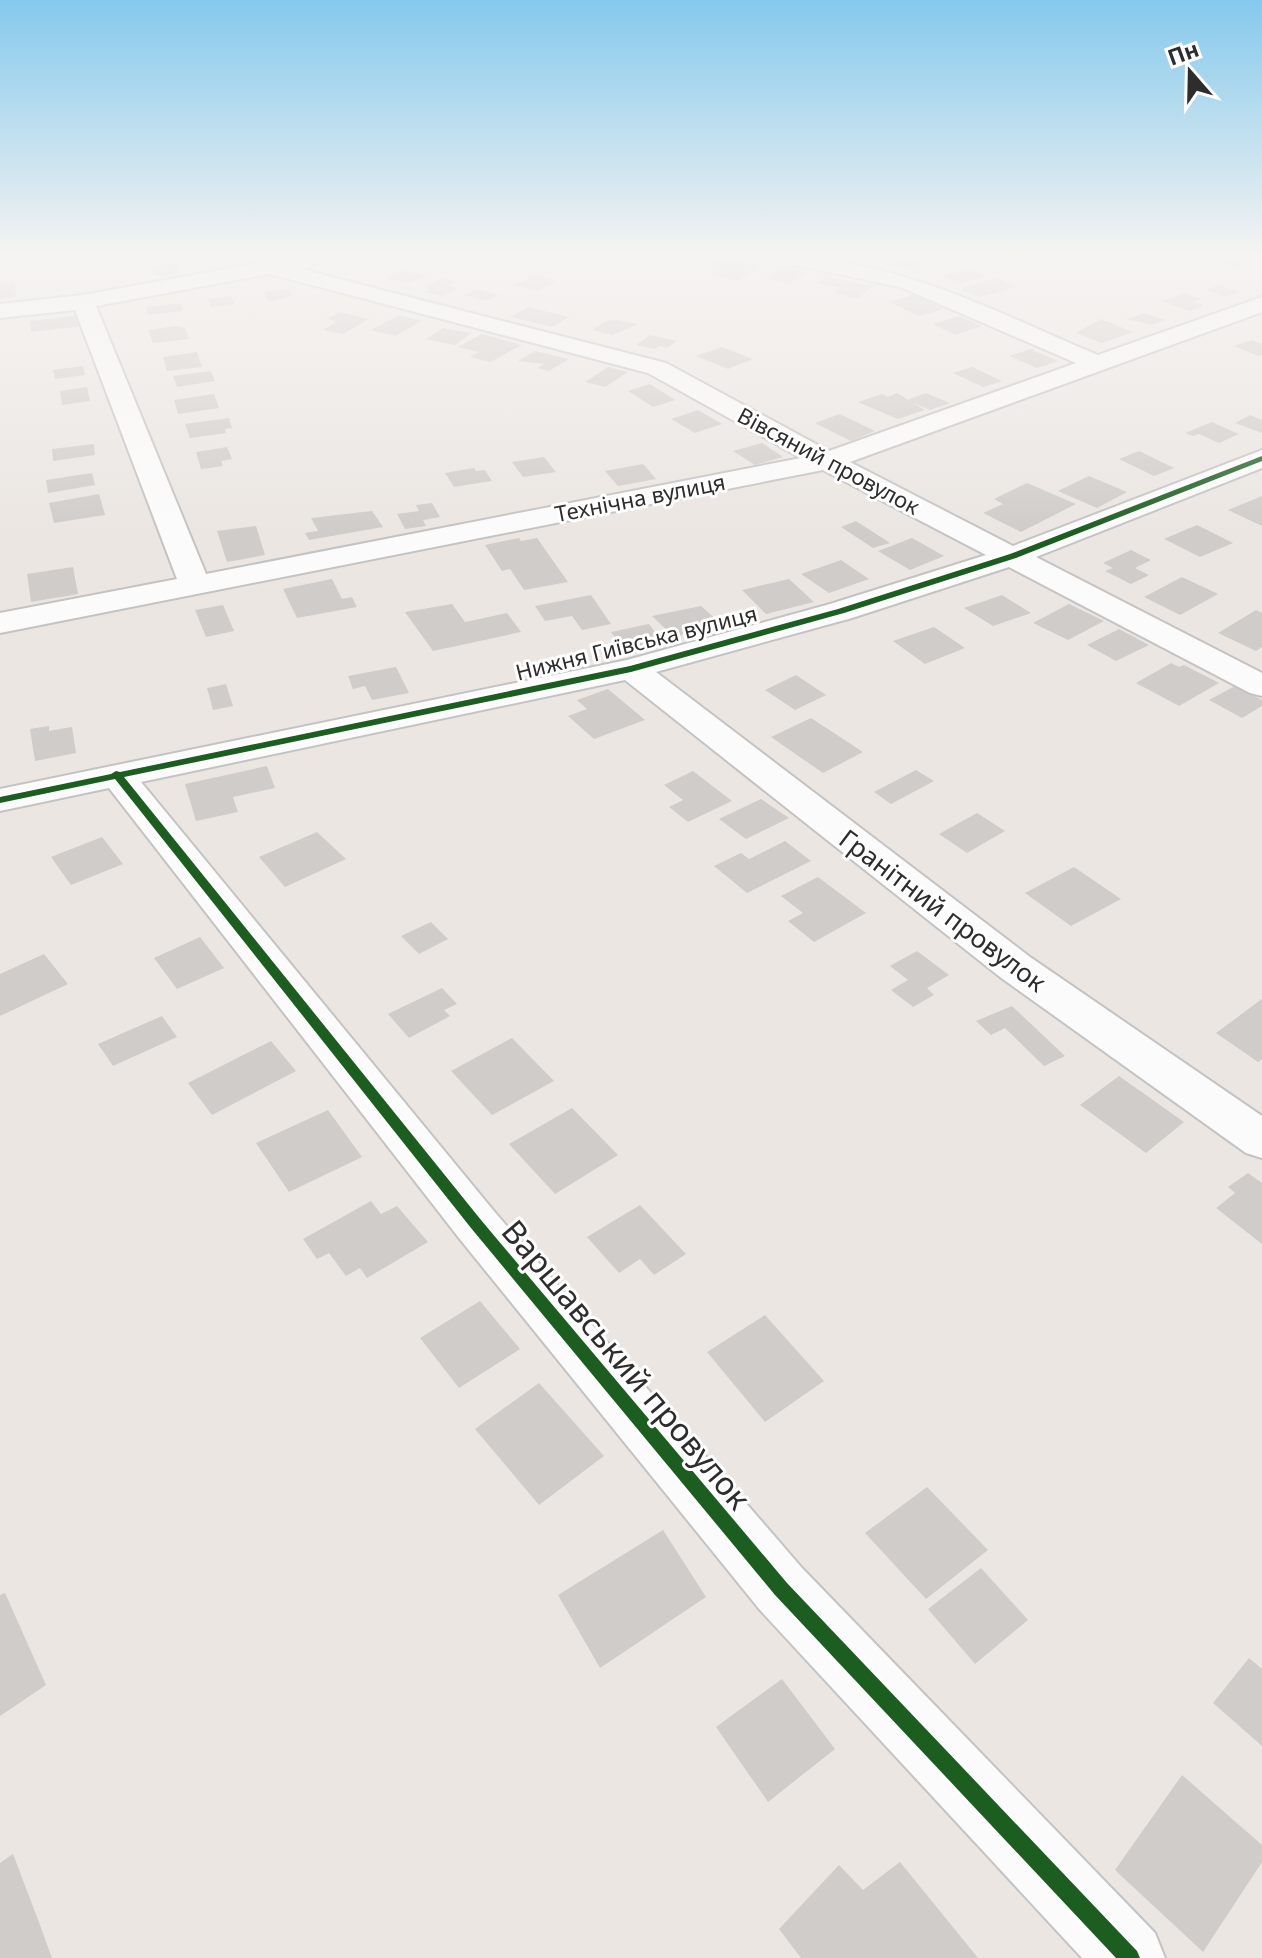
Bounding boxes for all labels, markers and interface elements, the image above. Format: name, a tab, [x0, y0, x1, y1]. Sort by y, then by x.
north arrow	[1150, 32, 1230, 112]
text: Пн	[1163, 33, 1203, 72]
street label: Вівсяний провулок	[733, 399, 925, 521]
street label: Технічна вулиця	[552, 466, 728, 528]
street label: Нижня Гиївська вулиця	[512, 597, 760, 687]
street label: Гранітний провулок	[832, 820, 1054, 1000]
street label: Варшавський провулок	[493, 1210, 761, 1518]

